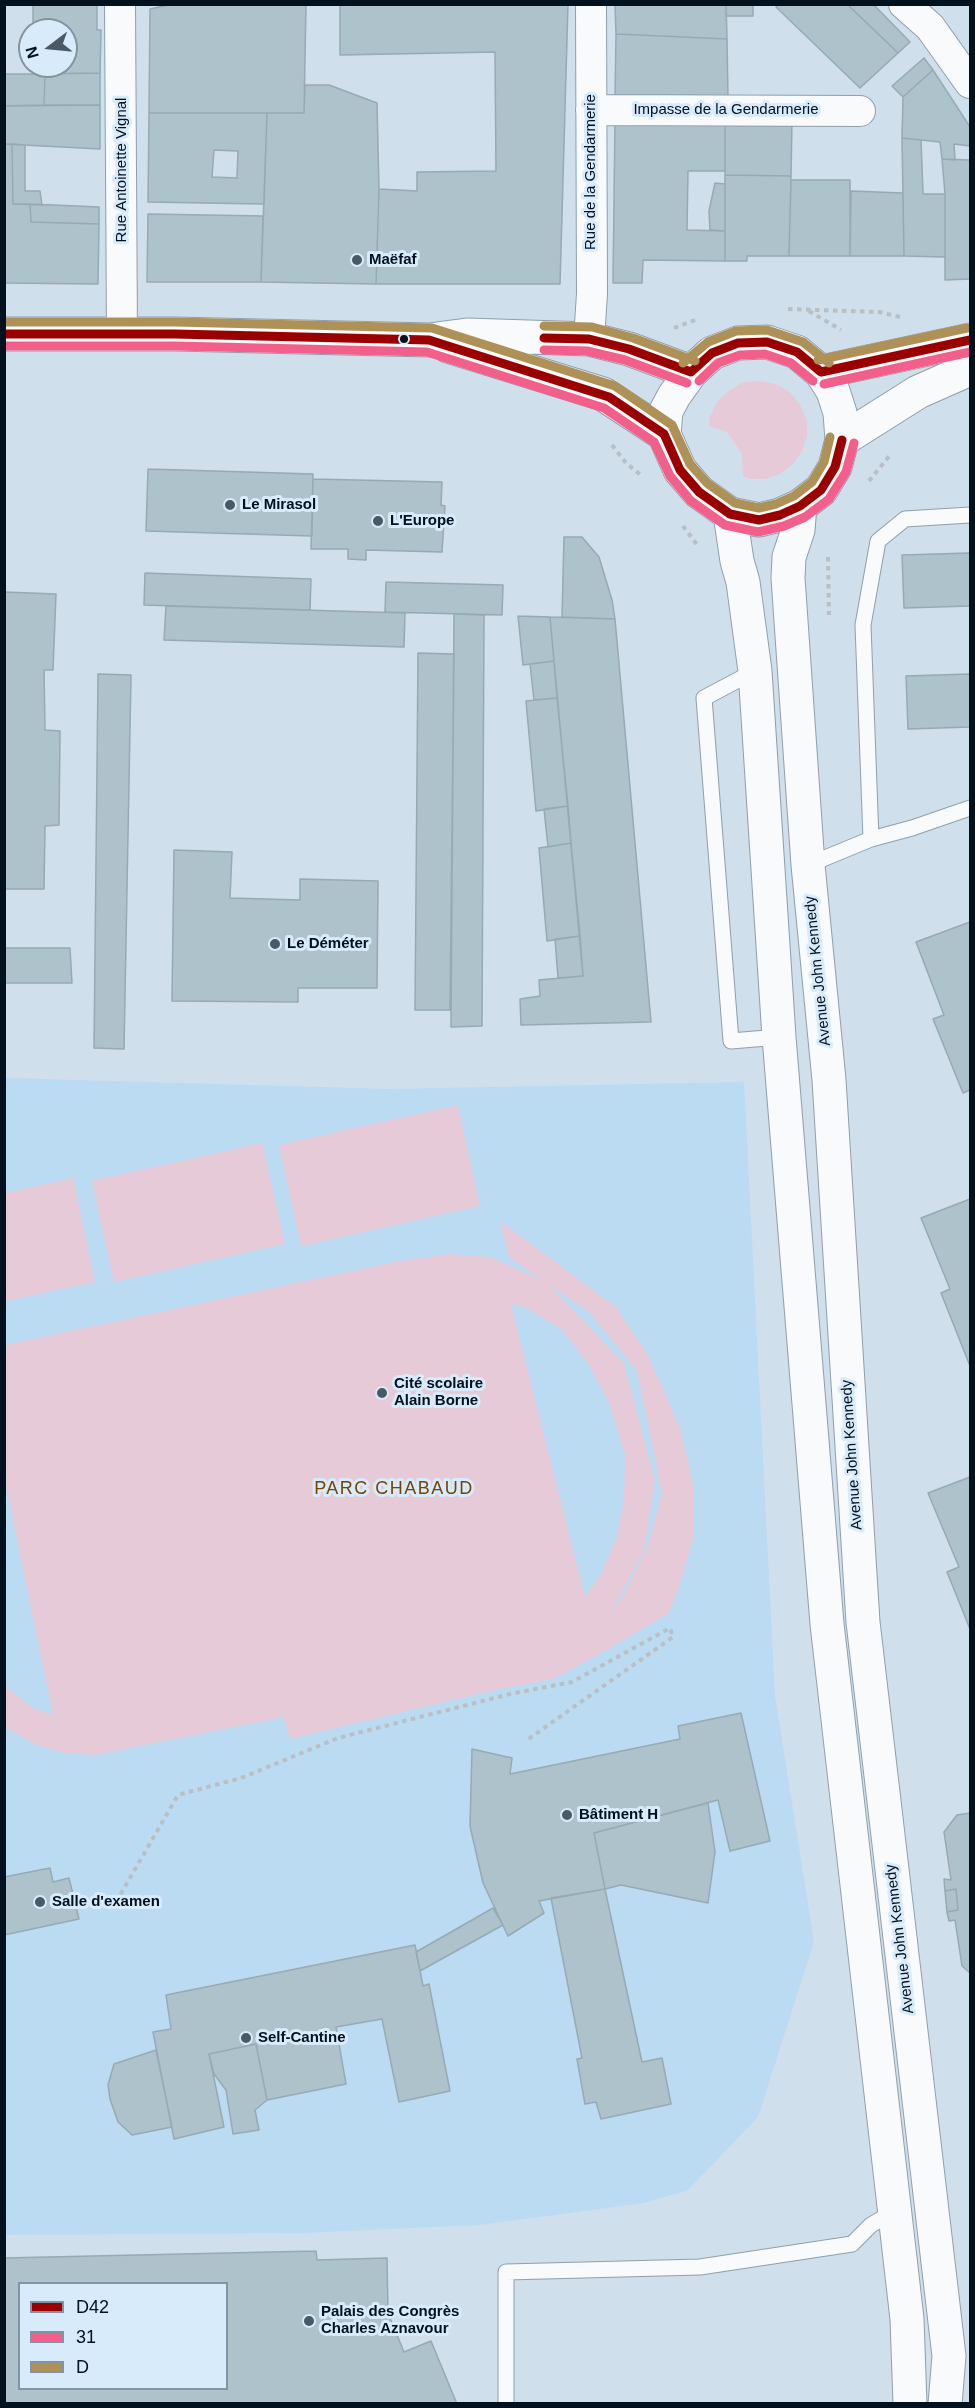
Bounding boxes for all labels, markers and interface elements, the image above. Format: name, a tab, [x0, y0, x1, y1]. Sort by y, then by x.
north arrow	[18, 18, 78, 78]
text: N	[22, 45, 42, 60]
street label: Rue de la Gendarmerie	[582, 94, 600, 250]
street label: Rue Antoinette Vignal	[113, 98, 131, 242]
street label: Impasse de la Gendarmerie	[633, 101, 819, 119]
place label: Maëfaf	[369, 251, 417, 269]
marker: Maëfaf	[350, 253, 364, 267]
unlabelled marker	[398, 333, 410, 345]
place label: Le Mirasol	[242, 496, 316, 514]
marker: Le Mirasol	[223, 498, 237, 512]
place label: L'Europe	[390, 512, 454, 530]
marker: L'Europe	[371, 514, 385, 528]
street label: Avenue John Kennedy	[801, 895, 835, 1047]
place label: Le Déméter	[287, 935, 369, 953]
marker: Le Déméter	[268, 937, 282, 951]
place label: Cité scolaire Alain Borne	[394, 1375, 483, 1410]
street label: Avenue John Kennedy	[838, 1379, 866, 1531]
marker: Cité scolaire Alain Borne	[375, 1386, 389, 1400]
district label: PARC CHABAUD	[314, 1478, 474, 1500]
place label: Bâtiment H	[579, 1806, 658, 1824]
marker: Bâtiment H	[560, 1808, 574, 1822]
street label: Avenue John Kennedy	[882, 1863, 918, 2015]
place label: Salle d'examen	[52, 1893, 160, 1911]
marker: Salle d'examen	[33, 1895, 47, 1909]
place label: Self-Cantine	[258, 2029, 346, 2047]
marker: Self-Cantine	[239, 2031, 253, 2045]
legend	[18, 2282, 228, 2390]
text: D42	[76, 2297, 109, 2317]
place label: Palais des Congrès Charles Aznavour	[321, 2303, 459, 2338]
marker: Palais des Congrès Charles Aznavour	[302, 2314, 316, 2328]
text: 31	[76, 2327, 96, 2347]
text: D	[76, 2357, 89, 2377]

